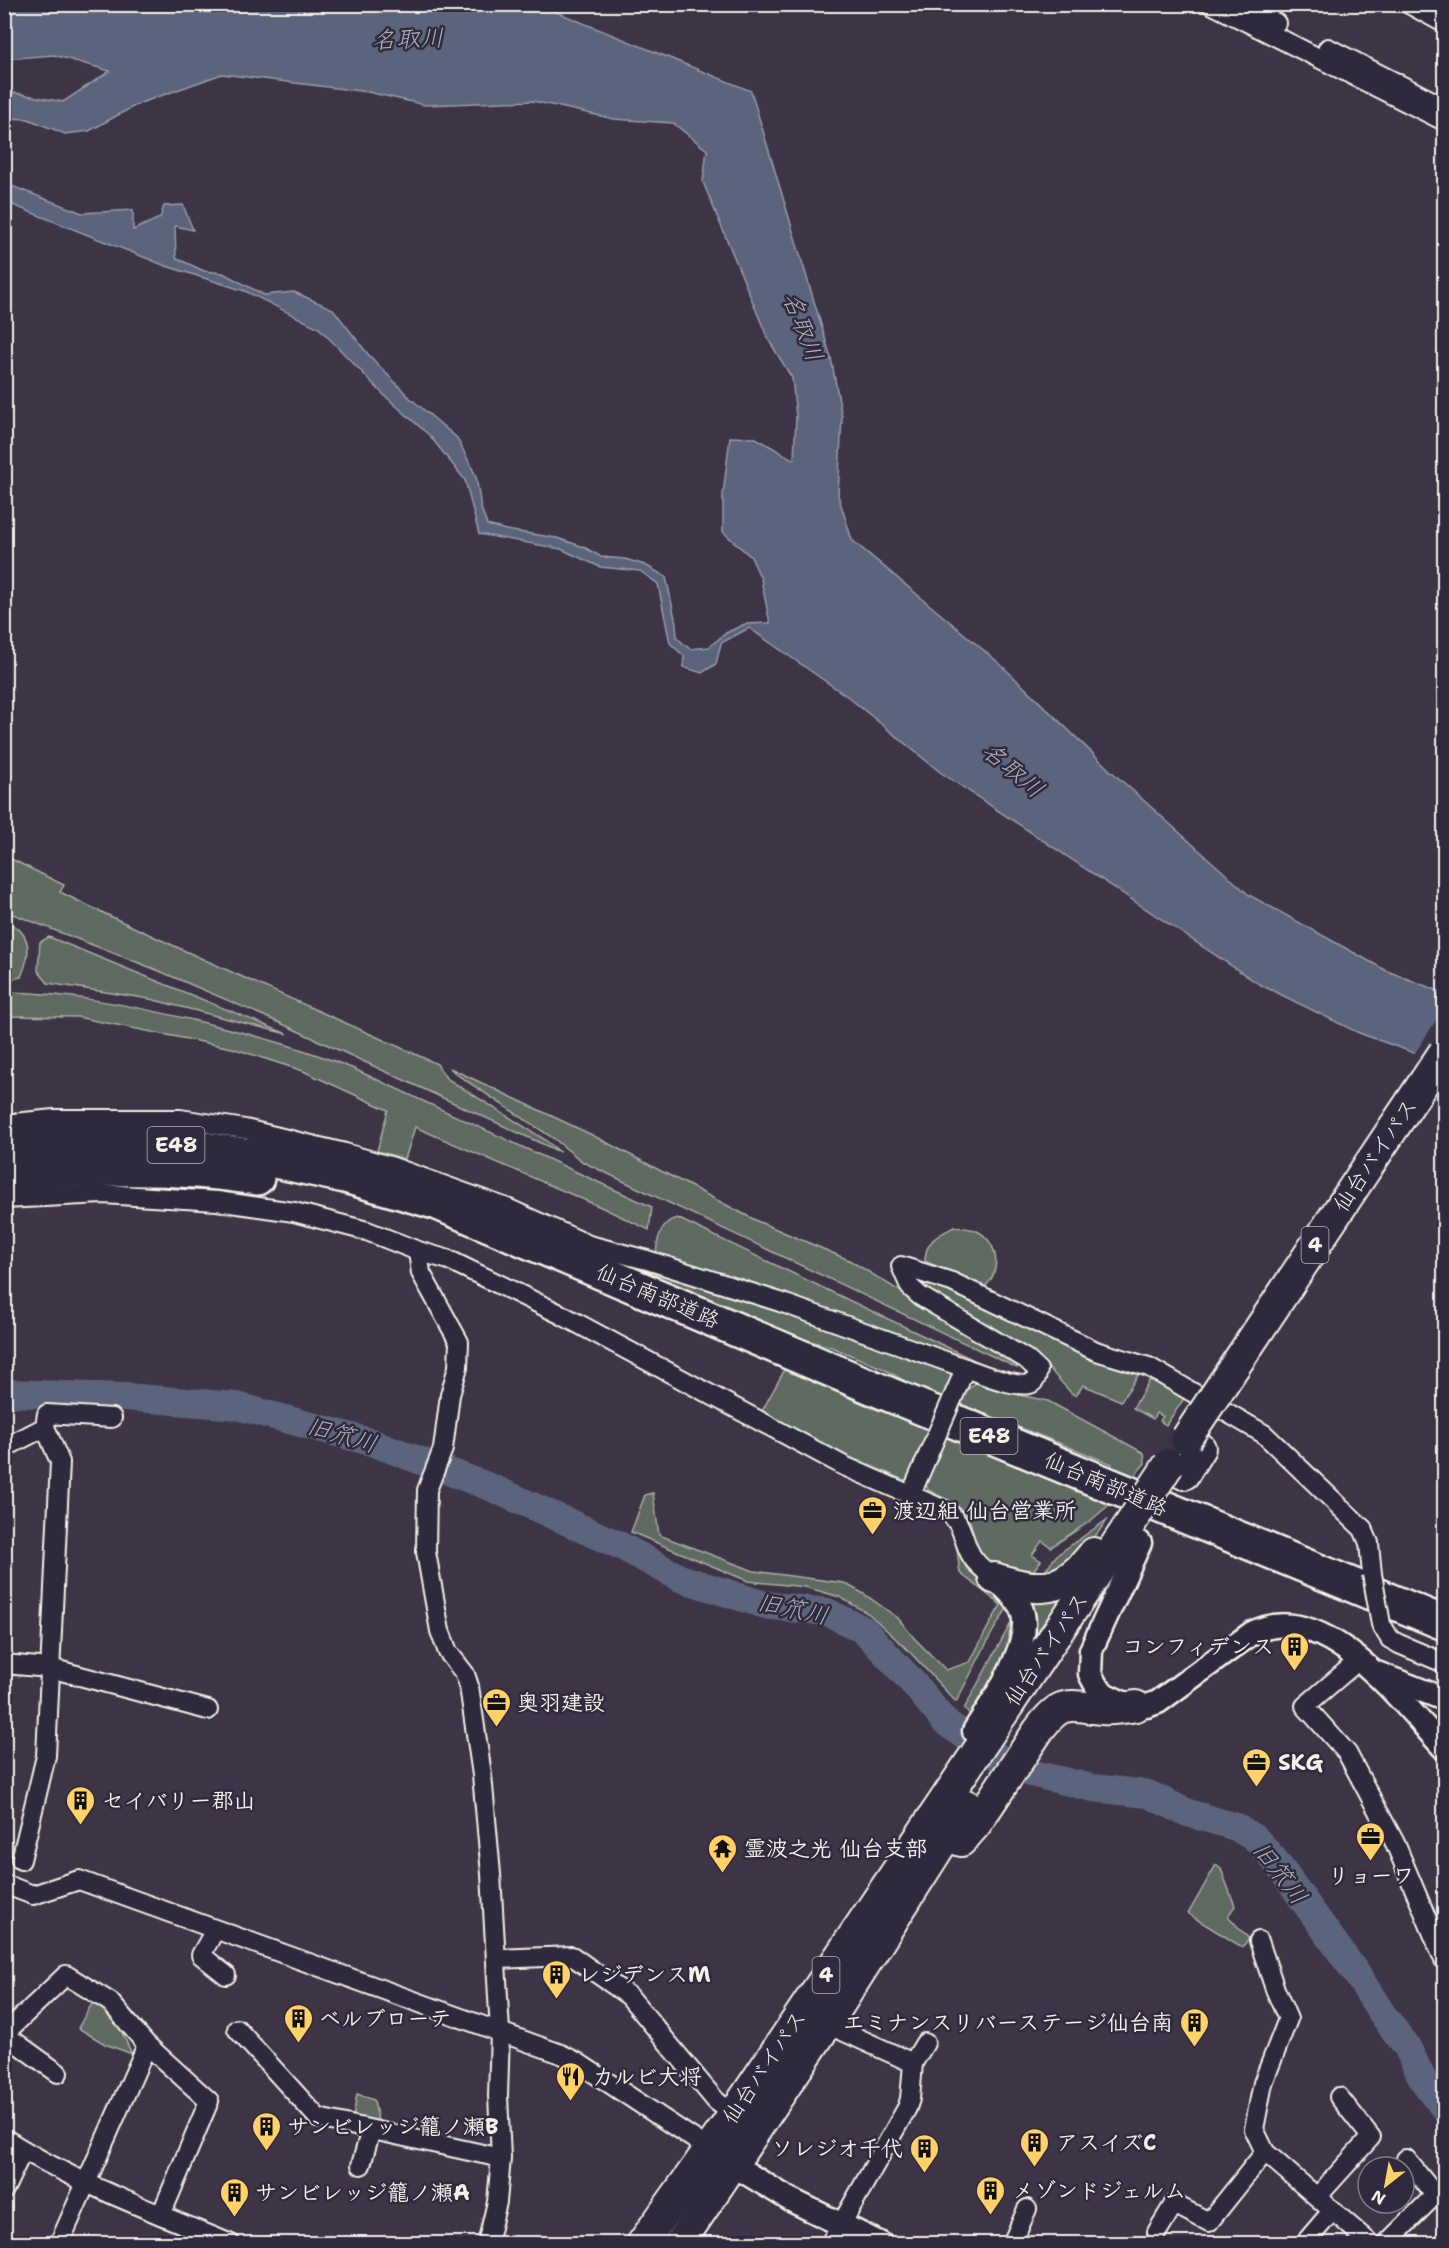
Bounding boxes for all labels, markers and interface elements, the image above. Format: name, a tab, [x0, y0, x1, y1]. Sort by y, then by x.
water label: 名取川	[371, 22, 445, 56]
water label: 名取川	[775, 288, 831, 366]
water label: 名取川	[975, 735, 1051, 805]
street label: 仙台バイパス	[1326, 1092, 1424, 1218]
road number: E48	[148, 1127, 204, 1163]
road number: 4	[1302, 1227, 1328, 1263]
street label: 仙台南部道路	[592, 1257, 724, 1335]
water label: 旧笊川	[303, 1410, 381, 1460]
road number: E48	[960, 1418, 1018, 1454]
street label: 仙台南部道路	[1040, 1445, 1172, 1523]
office icon: 渡辺組 仙台営業所	[856, 1494, 888, 1536]
place label: 渡辺組 仙台営業所	[893, 1496, 1077, 1525]
water label: 旧笊川	[754, 1586, 832, 1632]
street label: 仙台バイパス	[997, 1586, 1095, 1712]
building icon: コンフィデンス	[1279, 1630, 1311, 1672]
place label: コンフィデンス	[1122, 1632, 1274, 1661]
office icon: 奥羽建設	[480, 1686, 512, 1728]
place label: 奥羽建設	[517, 1688, 605, 1717]
office icon: SKG	[1241, 1746, 1273, 1788]
place label: SKG	[1278, 1748, 1323, 1777]
building icon: セイバリー郡山	[65, 1784, 97, 1826]
place label: セイバリー郡山	[102, 1786, 256, 1815]
office icon: リョーワ	[1355, 1820, 1387, 1862]
temple icon: 霊波之光 仙台支部	[707, 1832, 739, 1874]
place label: 霊波之光 仙台支部	[744, 1834, 928, 1863]
water label: 旧笊川	[1245, 1835, 1315, 1911]
place label: リョーワ	[1327, 1861, 1415, 1890]
road number: 4	[812, 1957, 840, 1993]
building icon: レジデンスM	[541, 1958, 573, 2000]
place label: レジデンスM	[578, 1960, 711, 1989]
building icon: ベルブローテ	[282, 2002, 314, 2044]
place label: ベルブローテ	[319, 2004, 451, 2033]
street label: 仙台バイパス	[715, 2004, 813, 2130]
building icon: エミナンスリバーステージ仙台南	[1178, 2006, 1210, 2048]
place label: エミナンスリバーステージ仙台南	[843, 2008, 1173, 2037]
restaurant icon: カルビ大将	[555, 2060, 587, 2102]
place label: カルビ大将	[592, 2062, 702, 2091]
building icon: サンビレッジ籠ノ瀬B	[250, 2110, 282, 2152]
place label: サンビレッジ籠ノ瀬B	[287, 2112, 499, 2141]
building icon: アスイズC	[1019, 2126, 1051, 2168]
place label: アスイズC	[1056, 2128, 1157, 2157]
building icon: ソレジオ千代	[908, 2132, 940, 2174]
place label: ソレジオ千代	[771, 2134, 903, 2163]
north arrow	[1356, 2155, 1416, 2215]
building icon: メゾンドジェルム	[975, 2174, 1007, 2216]
building icon: サンビレッジ籠ノ瀬A	[218, 2176, 250, 2218]
place label: メゾンドジェルム	[1012, 2176, 1186, 2205]
place label: サンビレッジ籠ノ瀬A	[255, 2178, 470, 2207]
text: N	[1368, 2185, 1389, 2210]

